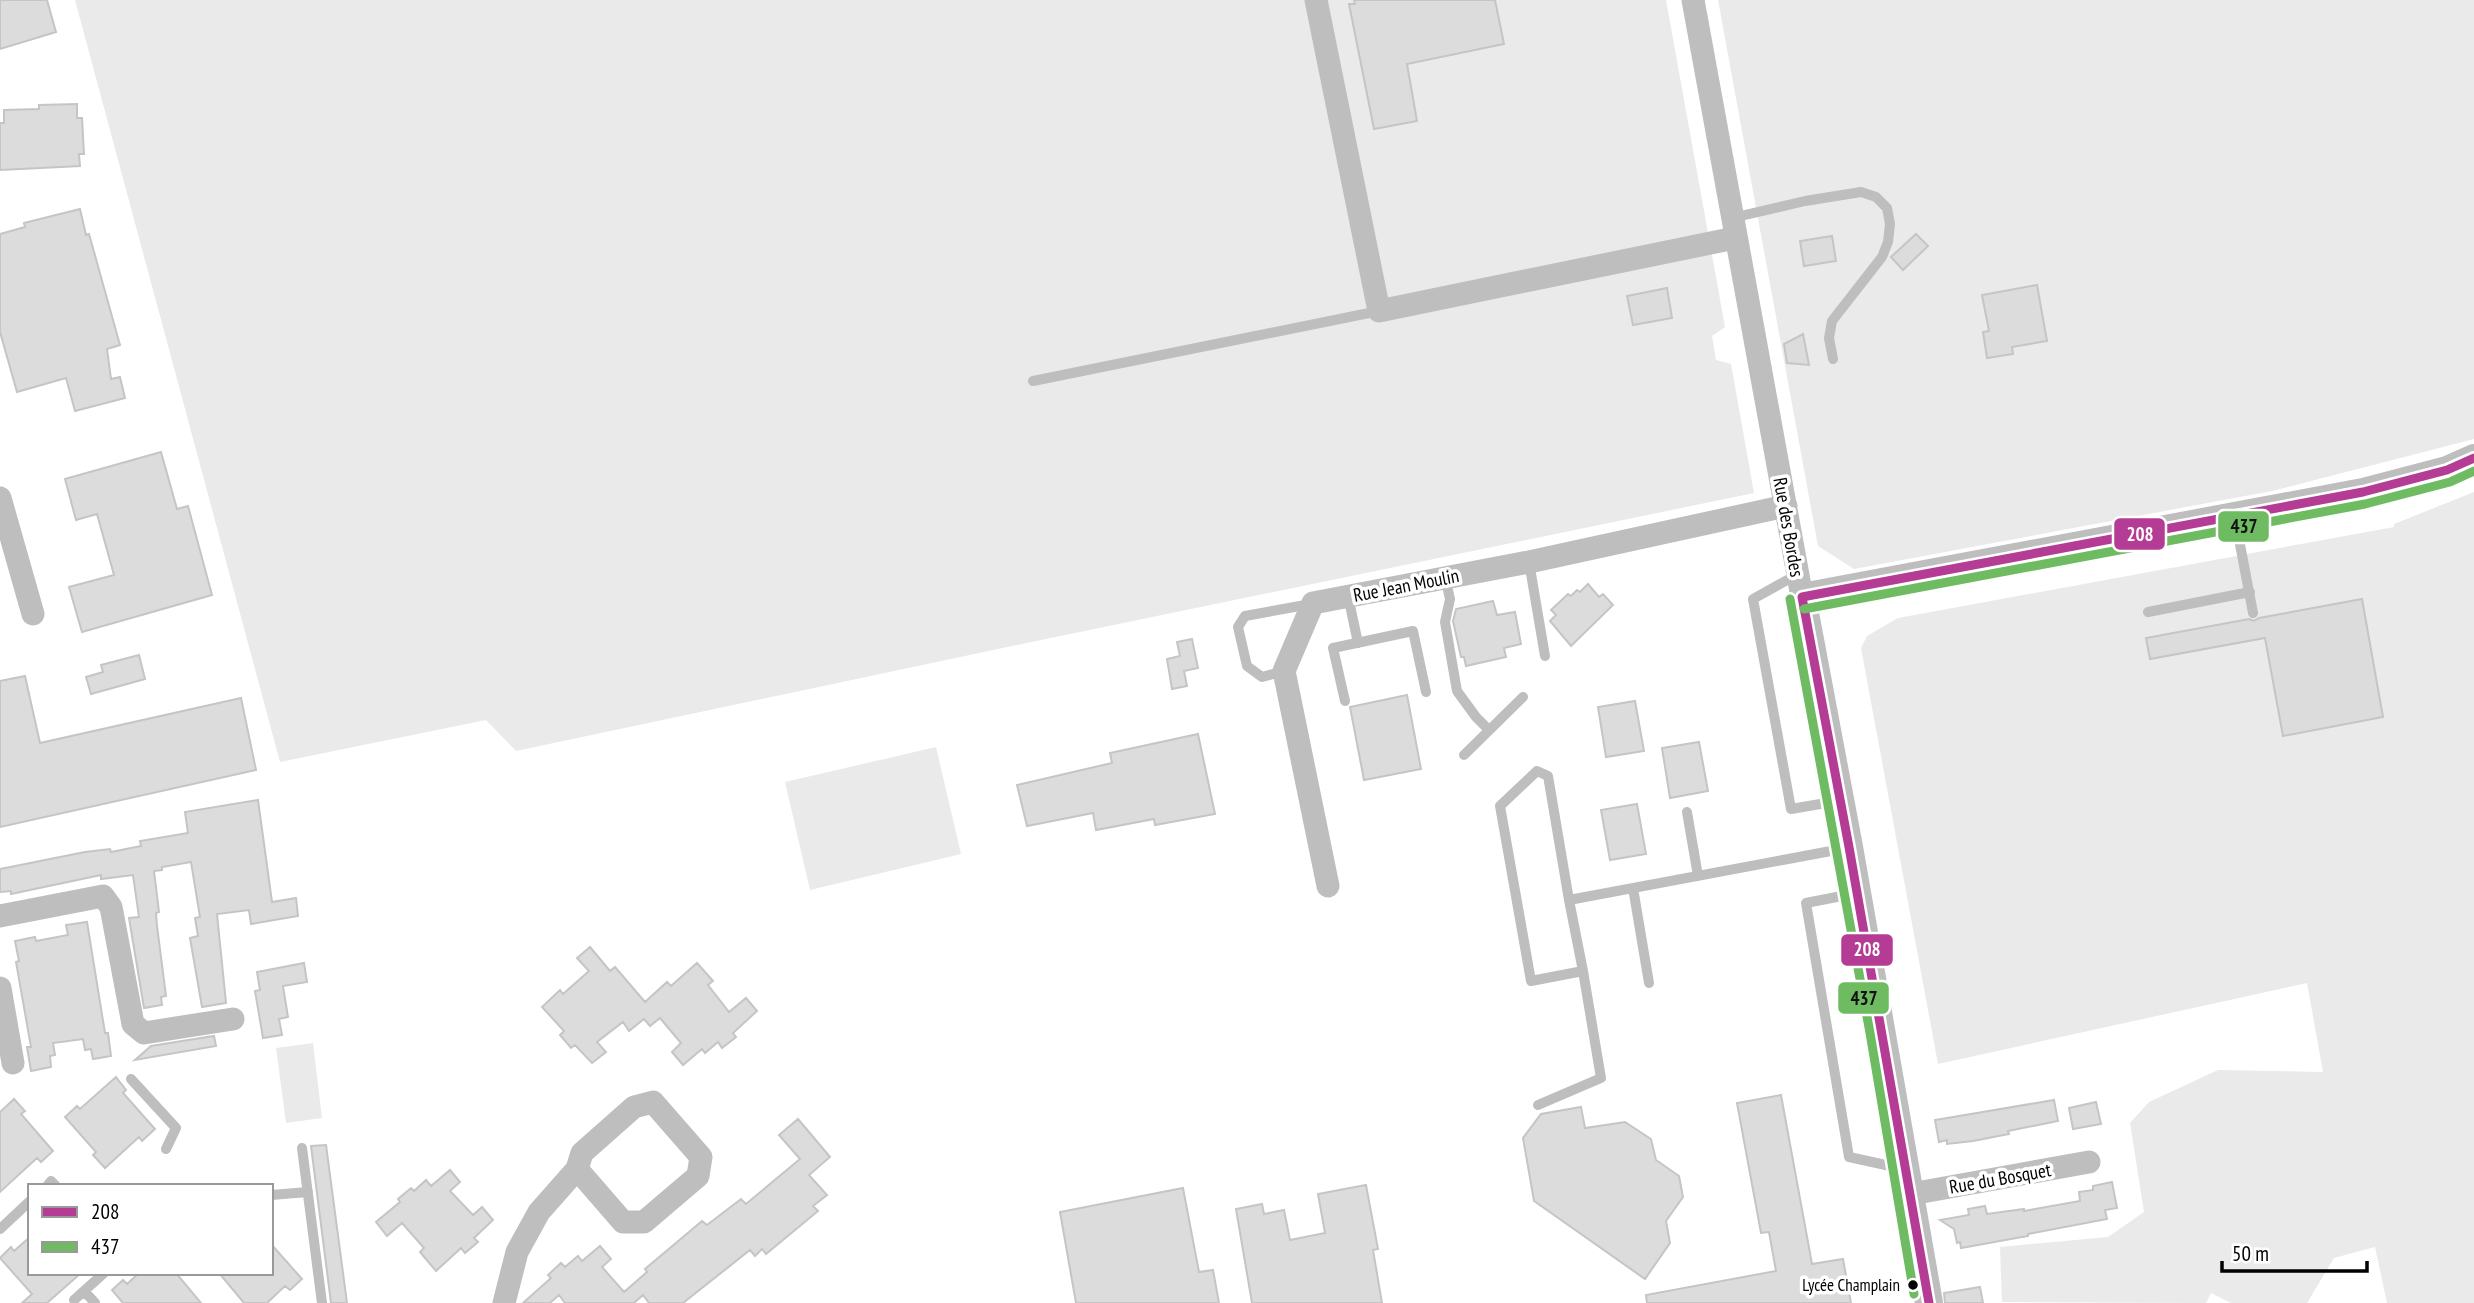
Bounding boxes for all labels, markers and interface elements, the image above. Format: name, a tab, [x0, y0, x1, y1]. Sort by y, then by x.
street label: Rue des Bordes	[1768, 475, 1810, 579]
line badge: 437	[2217, 510, 2270, 543]
text: 437	[2230, 514, 2258, 538]
line badge: 208	[2113, 517, 2166, 551]
text: 208	[2126, 522, 2154, 546]
street label: Rue Jean Moulin	[1351, 563, 1461, 607]
line badge: 208	[1840, 933, 1894, 967]
text: 208	[1853, 937, 1881, 961]
line badge: 437	[1837, 981, 1890, 1015]
text: 437	[1850, 986, 1878, 1010]
street label: Rue du Bosquet	[1947, 1157, 2053, 1199]
legend	[28, 1184, 273, 1275]
text: 208	[91, 1198, 119, 1225]
scale bar	[2222, 1230, 2367, 1274]
text: 437	[91, 1233, 119, 1260]
text: 50 m	[2232, 1240, 2269, 1267]
place label: Lycée Champlain	[1802, 1274, 1900, 1296]
marker: Lycée Champlain	[1906, 1278, 1920, 1292]

